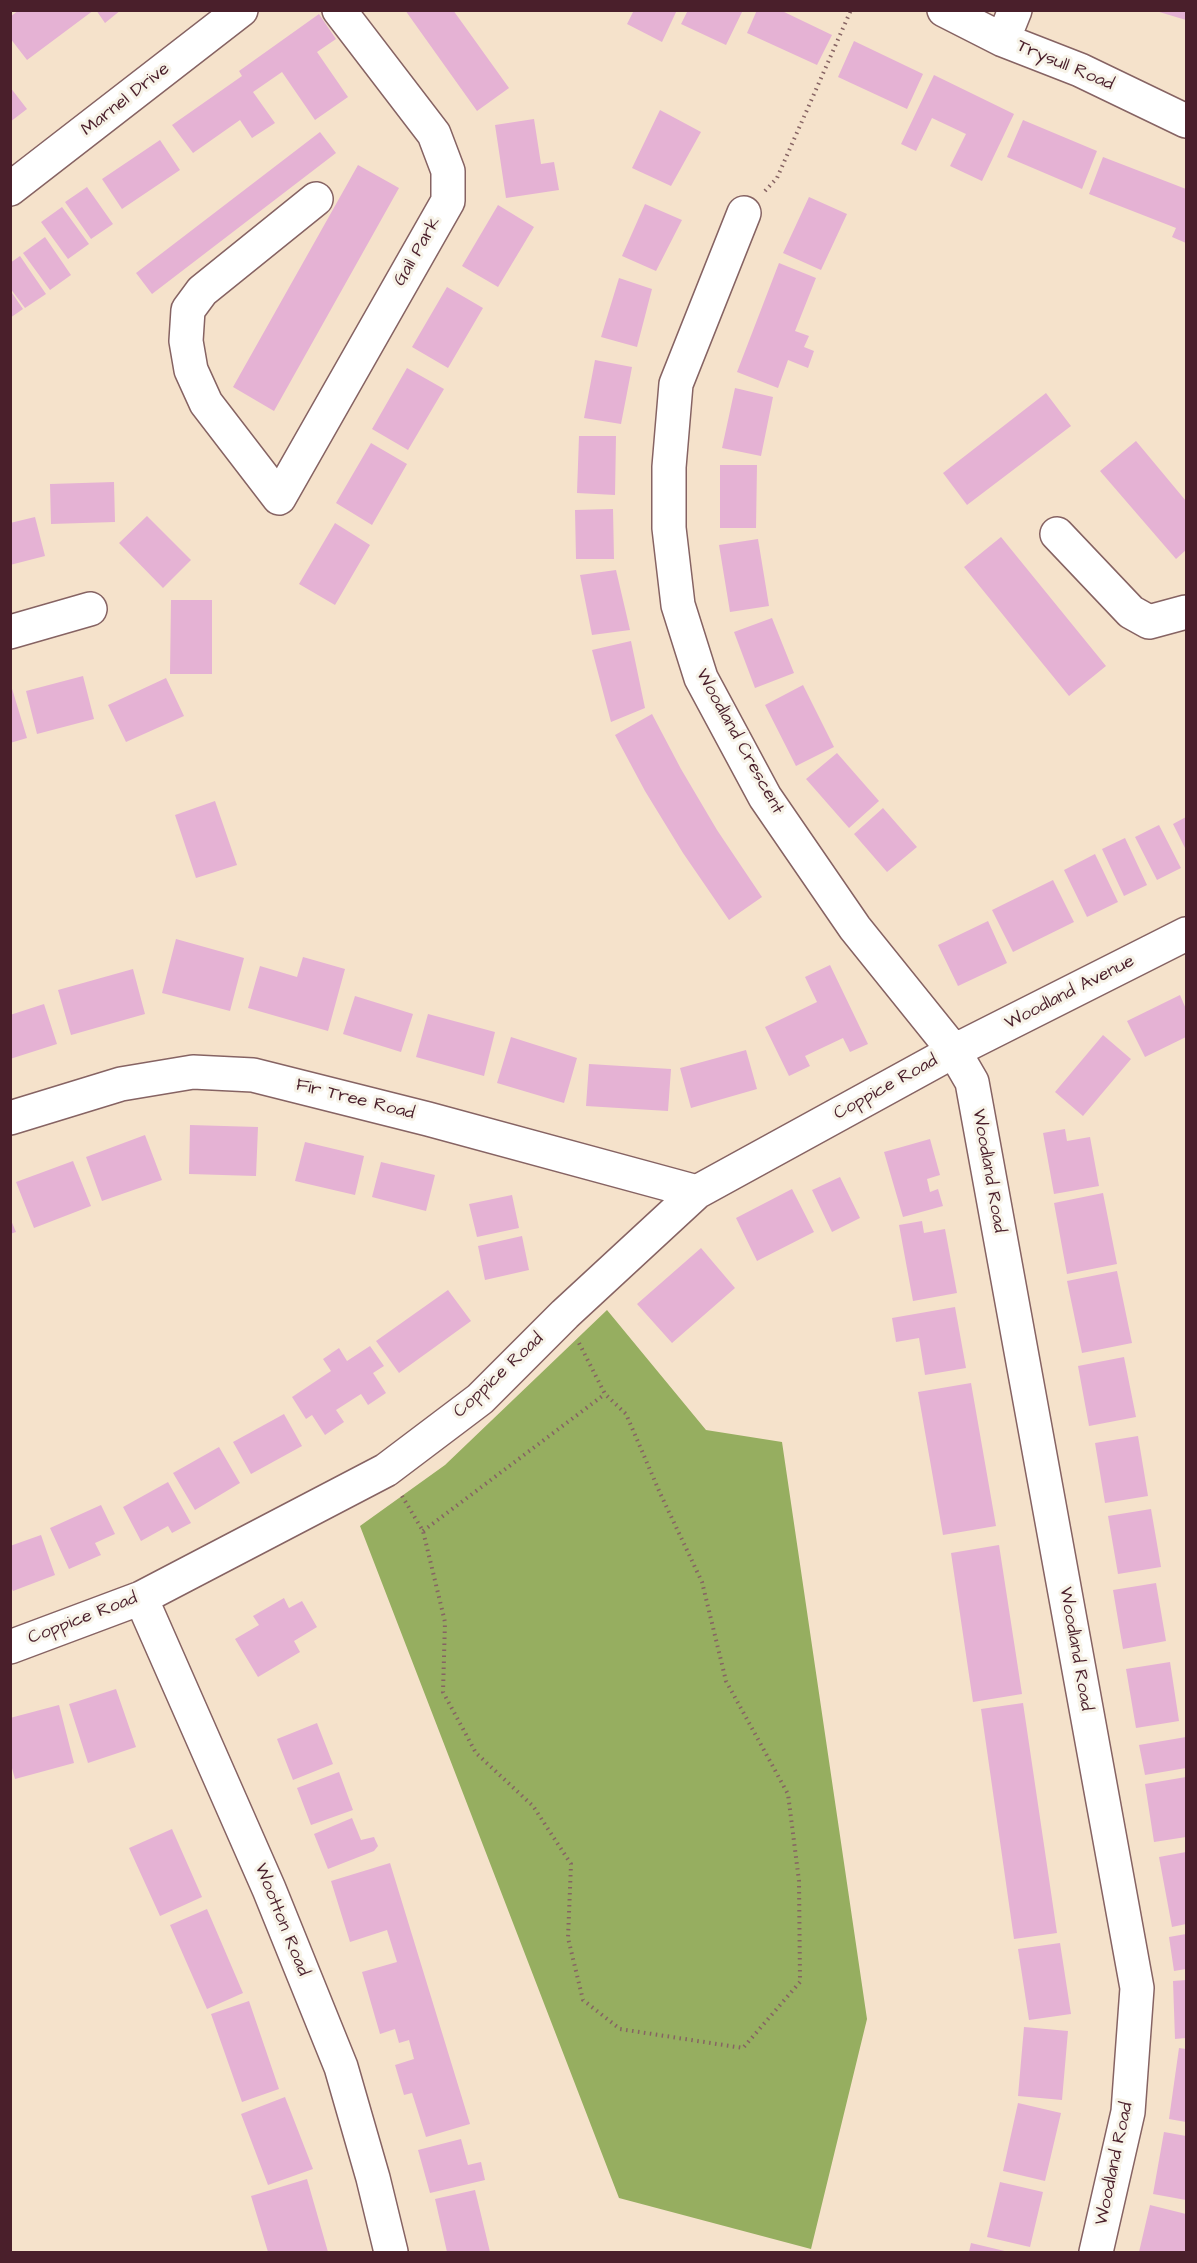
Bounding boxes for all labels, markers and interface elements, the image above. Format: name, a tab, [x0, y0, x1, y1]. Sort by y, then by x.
street label: Trysull Road	[1013, 36, 1117, 96]
street label: Marnel Drive	[78, 59, 174, 141]
street label: Gail Park	[390, 214, 446, 290]
street label: Woodland Crescent	[690, 666, 788, 818]
street label: Woodland Avenue	[1002, 951, 1138, 1035]
street label: Coppice Road	[830, 1051, 942, 1125]
street label: Fir Tree Road	[293, 1075, 417, 1125]
street label: Woodland Road	[966, 1107, 1010, 1235]
street label: Coppice Road	[449, 1329, 549, 1423]
street label: Woodland Road	[1053, 1585, 1097, 1713]
street label: Coppice Road	[25, 1588, 141, 1650]
street label: Wootton Road	[249, 1861, 313, 1979]
street label: Woodland Road	[1091, 2101, 1139, 2227]

